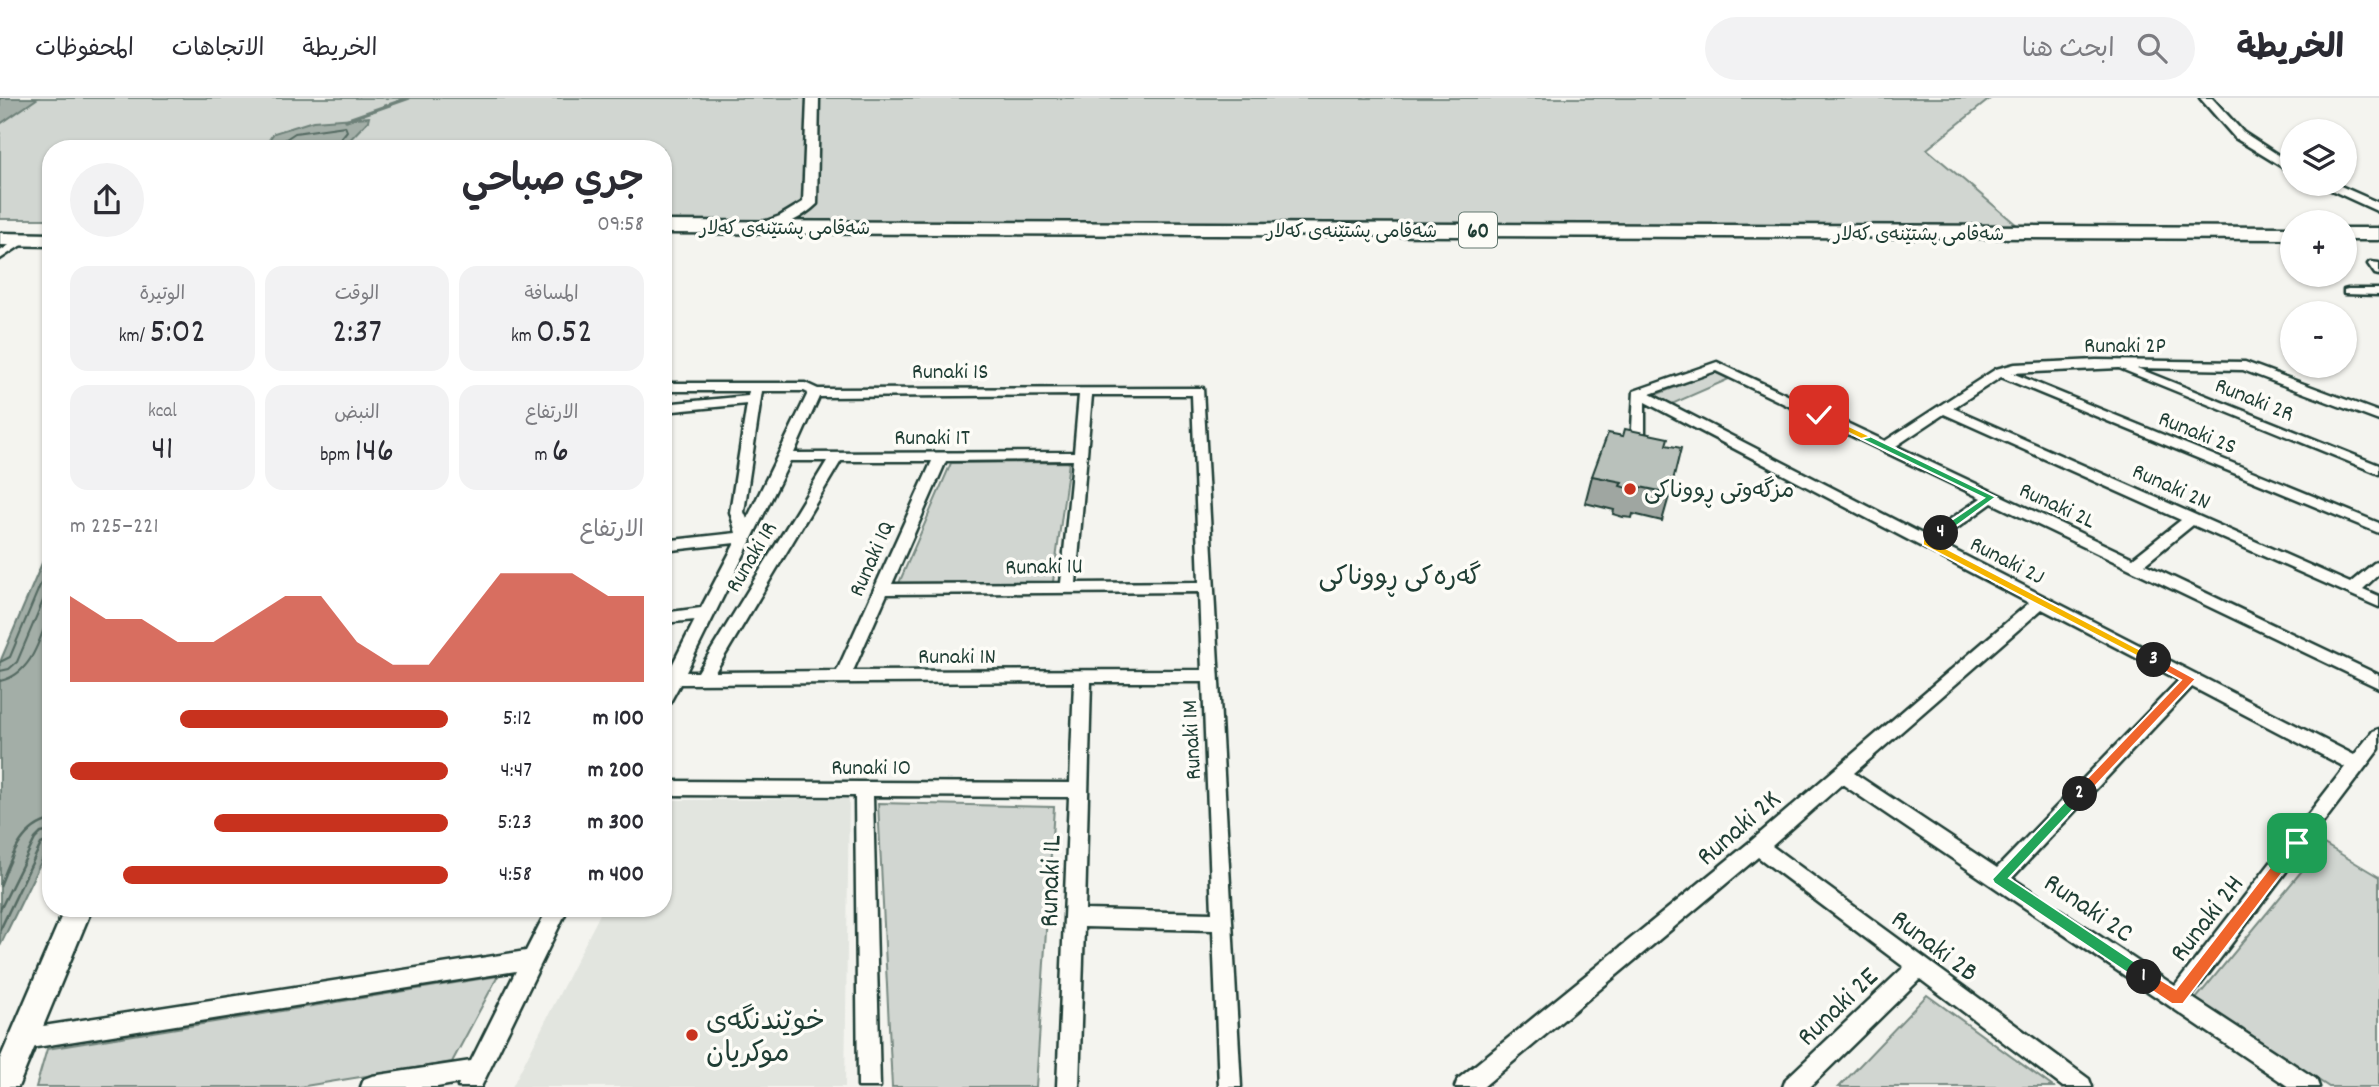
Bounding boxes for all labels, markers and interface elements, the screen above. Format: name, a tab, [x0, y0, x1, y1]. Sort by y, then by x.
search box	[1705, 17, 2195, 80]
text: الخريطة	[2237, 27, 2344, 74]
icon: search	[2133, 29, 2171, 67]
text: ابحث هنا	[2022, 32, 2115, 69]
text: المحفوظات	[35, 33, 134, 67]
text: الاتجاهات	[172, 33, 265, 67]
text: الخريطة	[303, 33, 377, 67]
map controls	[2280, 119, 2357, 378]
button: layers	[2280, 119, 2357, 196]
text: جري صباحي	[462, 155, 644, 210]
button: share	[70, 163, 144, 237]
text: 09:58	[597, 209, 644, 242]
button: +	[2280, 210, 2357, 287]
road number: 60	[1459, 212, 1497, 248]
street label: شەقامی پشتێنەی کەلار	[698, 217, 870, 244]
street label: شەقامی پشتێنەی کەلار	[1265, 220, 1437, 247]
street label: شەقامی پشتێنەی کەلار	[1832, 223, 2004, 250]
text: الوتيرة	[139, 282, 185, 309]
text: الوقت	[335, 282, 379, 309]
text: المسافة	[525, 282, 579, 309]
button: −	[2280, 301, 2357, 378]
text: 5:02	[149, 309, 206, 359]
text: 2:37	[332, 309, 382, 359]
text: 0.52	[536, 309, 592, 359]
text: /km	[119, 324, 149, 351]
text: km	[511, 324, 536, 351]
street label: Runaki 2P	[2084, 331, 2166, 364]
street label: Runaki 1S	[912, 357, 988, 390]
street label: Runaki 2R	[2209, 370, 2298, 432]
pin	[1789, 385, 1849, 445]
icon: check	[1800, 396, 1838, 434]
text: kcal	[148, 399, 177, 426]
text: النبض	[334, 401, 380, 428]
text: الارتفاع	[525, 401, 578, 428]
street label: Runaki 2S	[2153, 404, 2241, 465]
street label: Runaki 1T	[894, 423, 970, 456]
text: 41	[151, 426, 173, 476]
text: 146	[355, 428, 394, 478]
text: 6	[552, 428, 569, 478]
text: bpm	[320, 443, 355, 470]
text: m	[534, 443, 552, 470]
street label: Runaki 2N	[2126, 456, 2215, 520]
street label: Runaki 2L	[2013, 475, 2101, 539]
place label: مزگەوتی ڕووناکی	[1644, 476, 1795, 509]
marker: مزگەوتی ڕووناکی	[1622, 481, 1638, 497]
text: 221–225 m	[70, 511, 158, 544]
text: الارتفاع	[580, 515, 644, 548]
street label: Runaki 1R	[719, 516, 787, 600]
street label: Runaki 1Q	[842, 516, 905, 603]
pin: 4	[1924, 516, 1958, 550]
text: 4	[1937, 519, 1944, 546]
street label: Runaki 2J	[1963, 529, 2049, 595]
street label: Runaki 1U	[1005, 551, 1083, 586]
district label: گەرەکی ڕووناکی	[1319, 560, 1481, 597]
street label: Runaki 1N	[918, 642, 996, 675]
pin: 3	[2136, 642, 2172, 678]
text: 3	[2149, 646, 2158, 673]
street label: Runaki 1M	[1175, 699, 1212, 781]
text: 5:12	[502, 703, 532, 736]
text: 100 m	[593, 703, 644, 736]
street label: Runaki 1O	[831, 753, 911, 786]
text: 4:47	[500, 755, 532, 788]
text: 200 m	[588, 755, 644, 788]
pin: 2	[2062, 776, 2098, 812]
text: 2	[2075, 780, 2084, 807]
street label: Runaki 2K	[1689, 782, 1791, 878]
text: 5:23	[497, 807, 532, 840]
text: 300 m	[588, 807, 644, 840]
pin	[2267, 813, 2327, 873]
icon: arrive	[2278, 824, 2316, 862]
street label: Runaki 1L	[1031, 834, 1075, 928]
text: 4:58	[499, 859, 532, 892]
text: 400 m	[588, 859, 644, 892]
street label: Runaki 2C	[2034, 865, 2140, 955]
street label: Runaki 2H	[2162, 868, 2256, 972]
street label: Runaki 2B	[1881, 902, 1985, 994]
street label: Runaki 2E	[1790, 959, 1889, 1058]
pin: 1	[2126, 960, 2162, 994]
text: 1	[2141, 963, 2146, 990]
place label: خوێندنگەی موکریان	[706, 1003, 825, 1076]
marker: خوێندنگەی موکریان	[684, 1027, 700, 1043]

